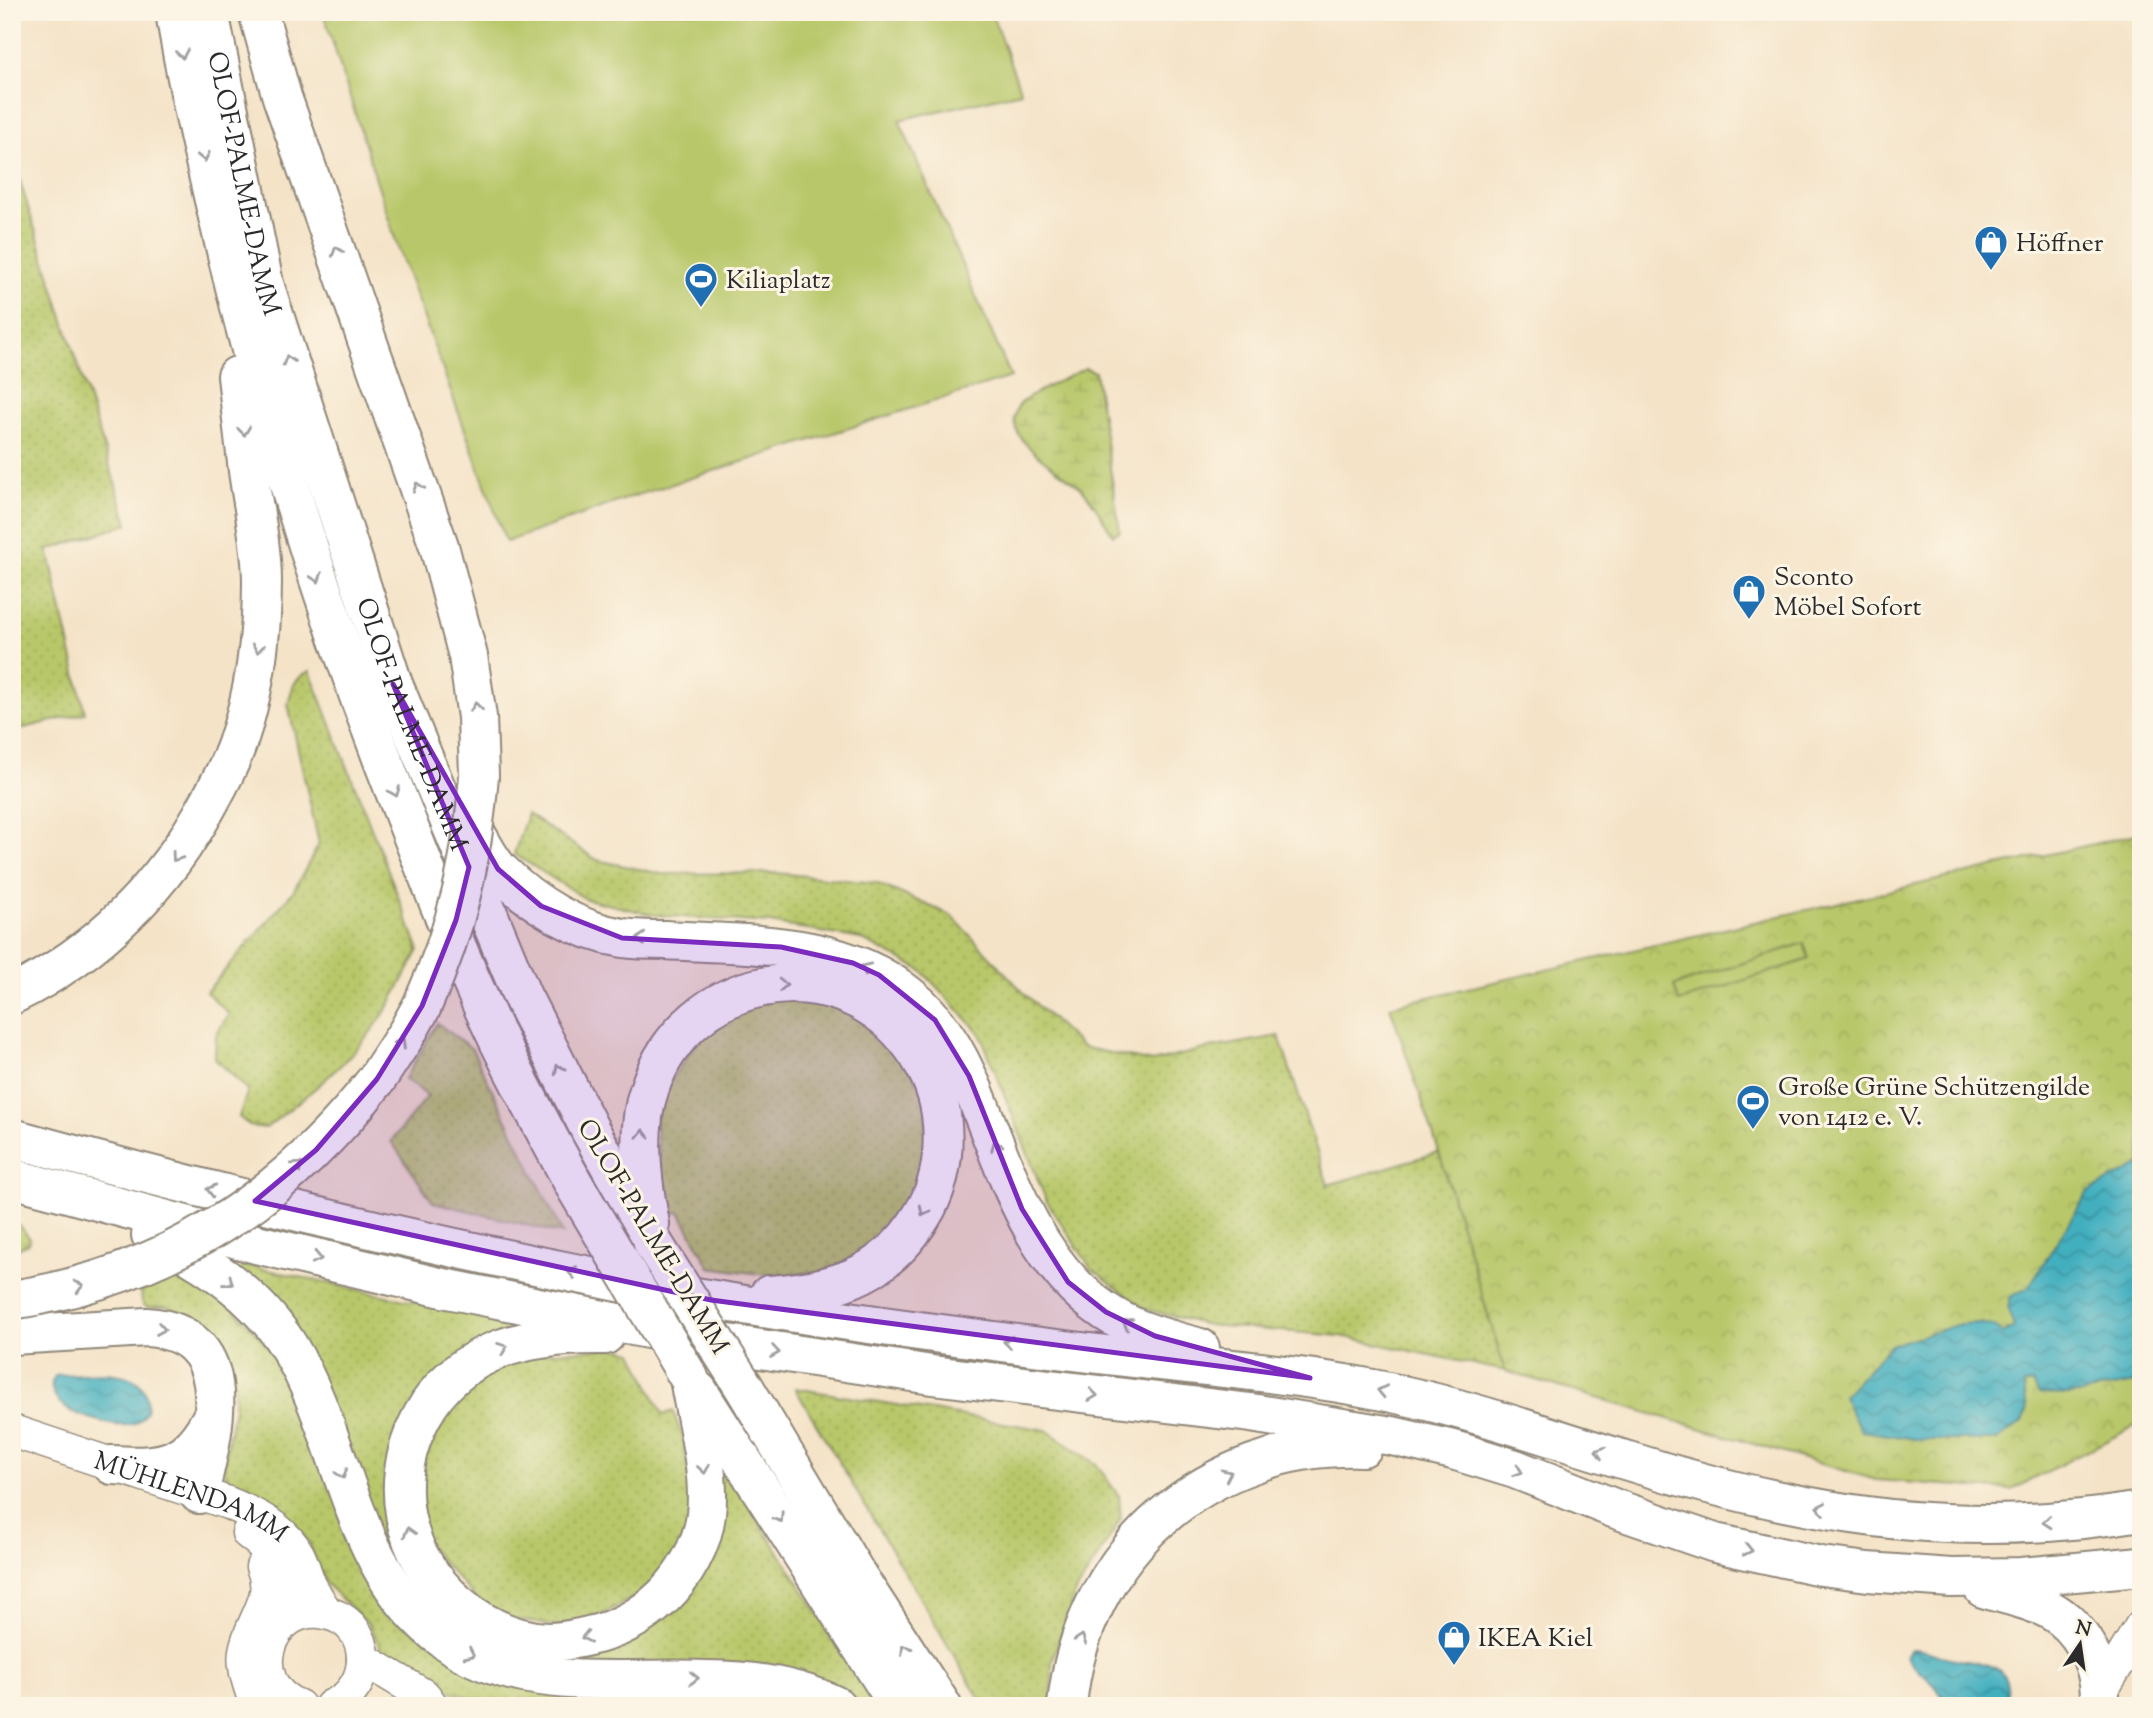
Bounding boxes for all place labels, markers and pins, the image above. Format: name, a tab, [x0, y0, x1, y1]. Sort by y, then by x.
shop icon: Höffner	[1972, 223, 2010, 272]
place label: Höffner	[2016, 226, 2104, 263]
sports icon: Kiliaplatz	[682, 260, 720, 309]
place label: Kiliaplatz	[726, 263, 831, 300]
place label: Sconto Möbel Sofort	[1774, 560, 1922, 627]
shop icon: Sconto Möbel Sofort	[1730, 572, 1768, 621]
place label: Große Grüne Schützengilde von 1412 e. V.	[1778, 1070, 2090, 1137]
sports icon: Große Grüne Schützengilde von 1412 e. V.	[1734, 1082, 1772, 1131]
shop icon: IKEA Kiel	[1435, 1618, 1473, 1667]
place label: IKEA Kiel	[1478, 1621, 1593, 1658]

